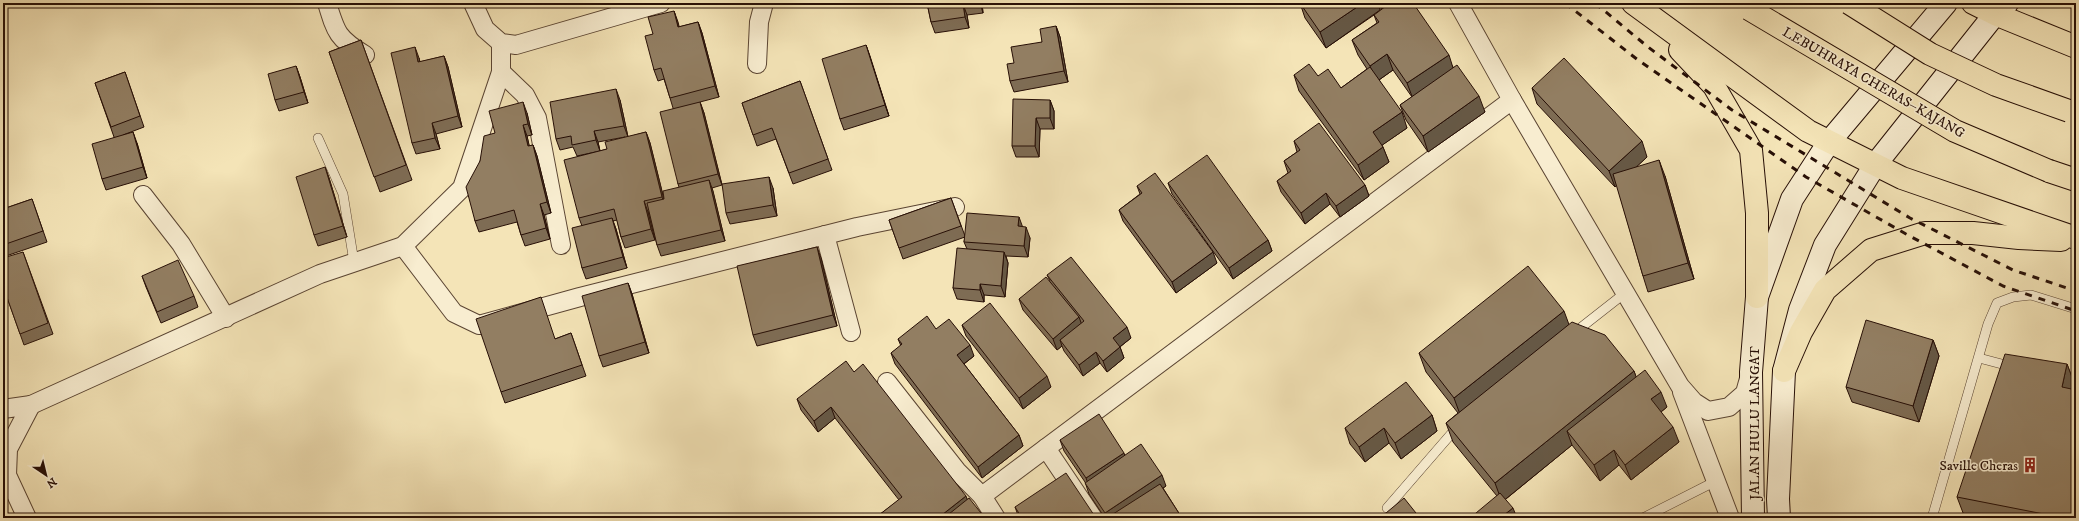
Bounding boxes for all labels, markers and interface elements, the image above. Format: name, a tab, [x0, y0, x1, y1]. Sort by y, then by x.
street label: LEBUHRAYA CHERAS–KAJANG	[1779, 23, 1968, 143]
street label: JALAN HULU LANGAT	[1746, 346, 1764, 502]
north arrow	[26, 455, 66, 495]
building icon: Saville Cheras	[2021, 456, 2039, 474]
place label: Saville Cheras	[1940, 457, 2018, 475]
text: N	[43, 474, 59, 491]

